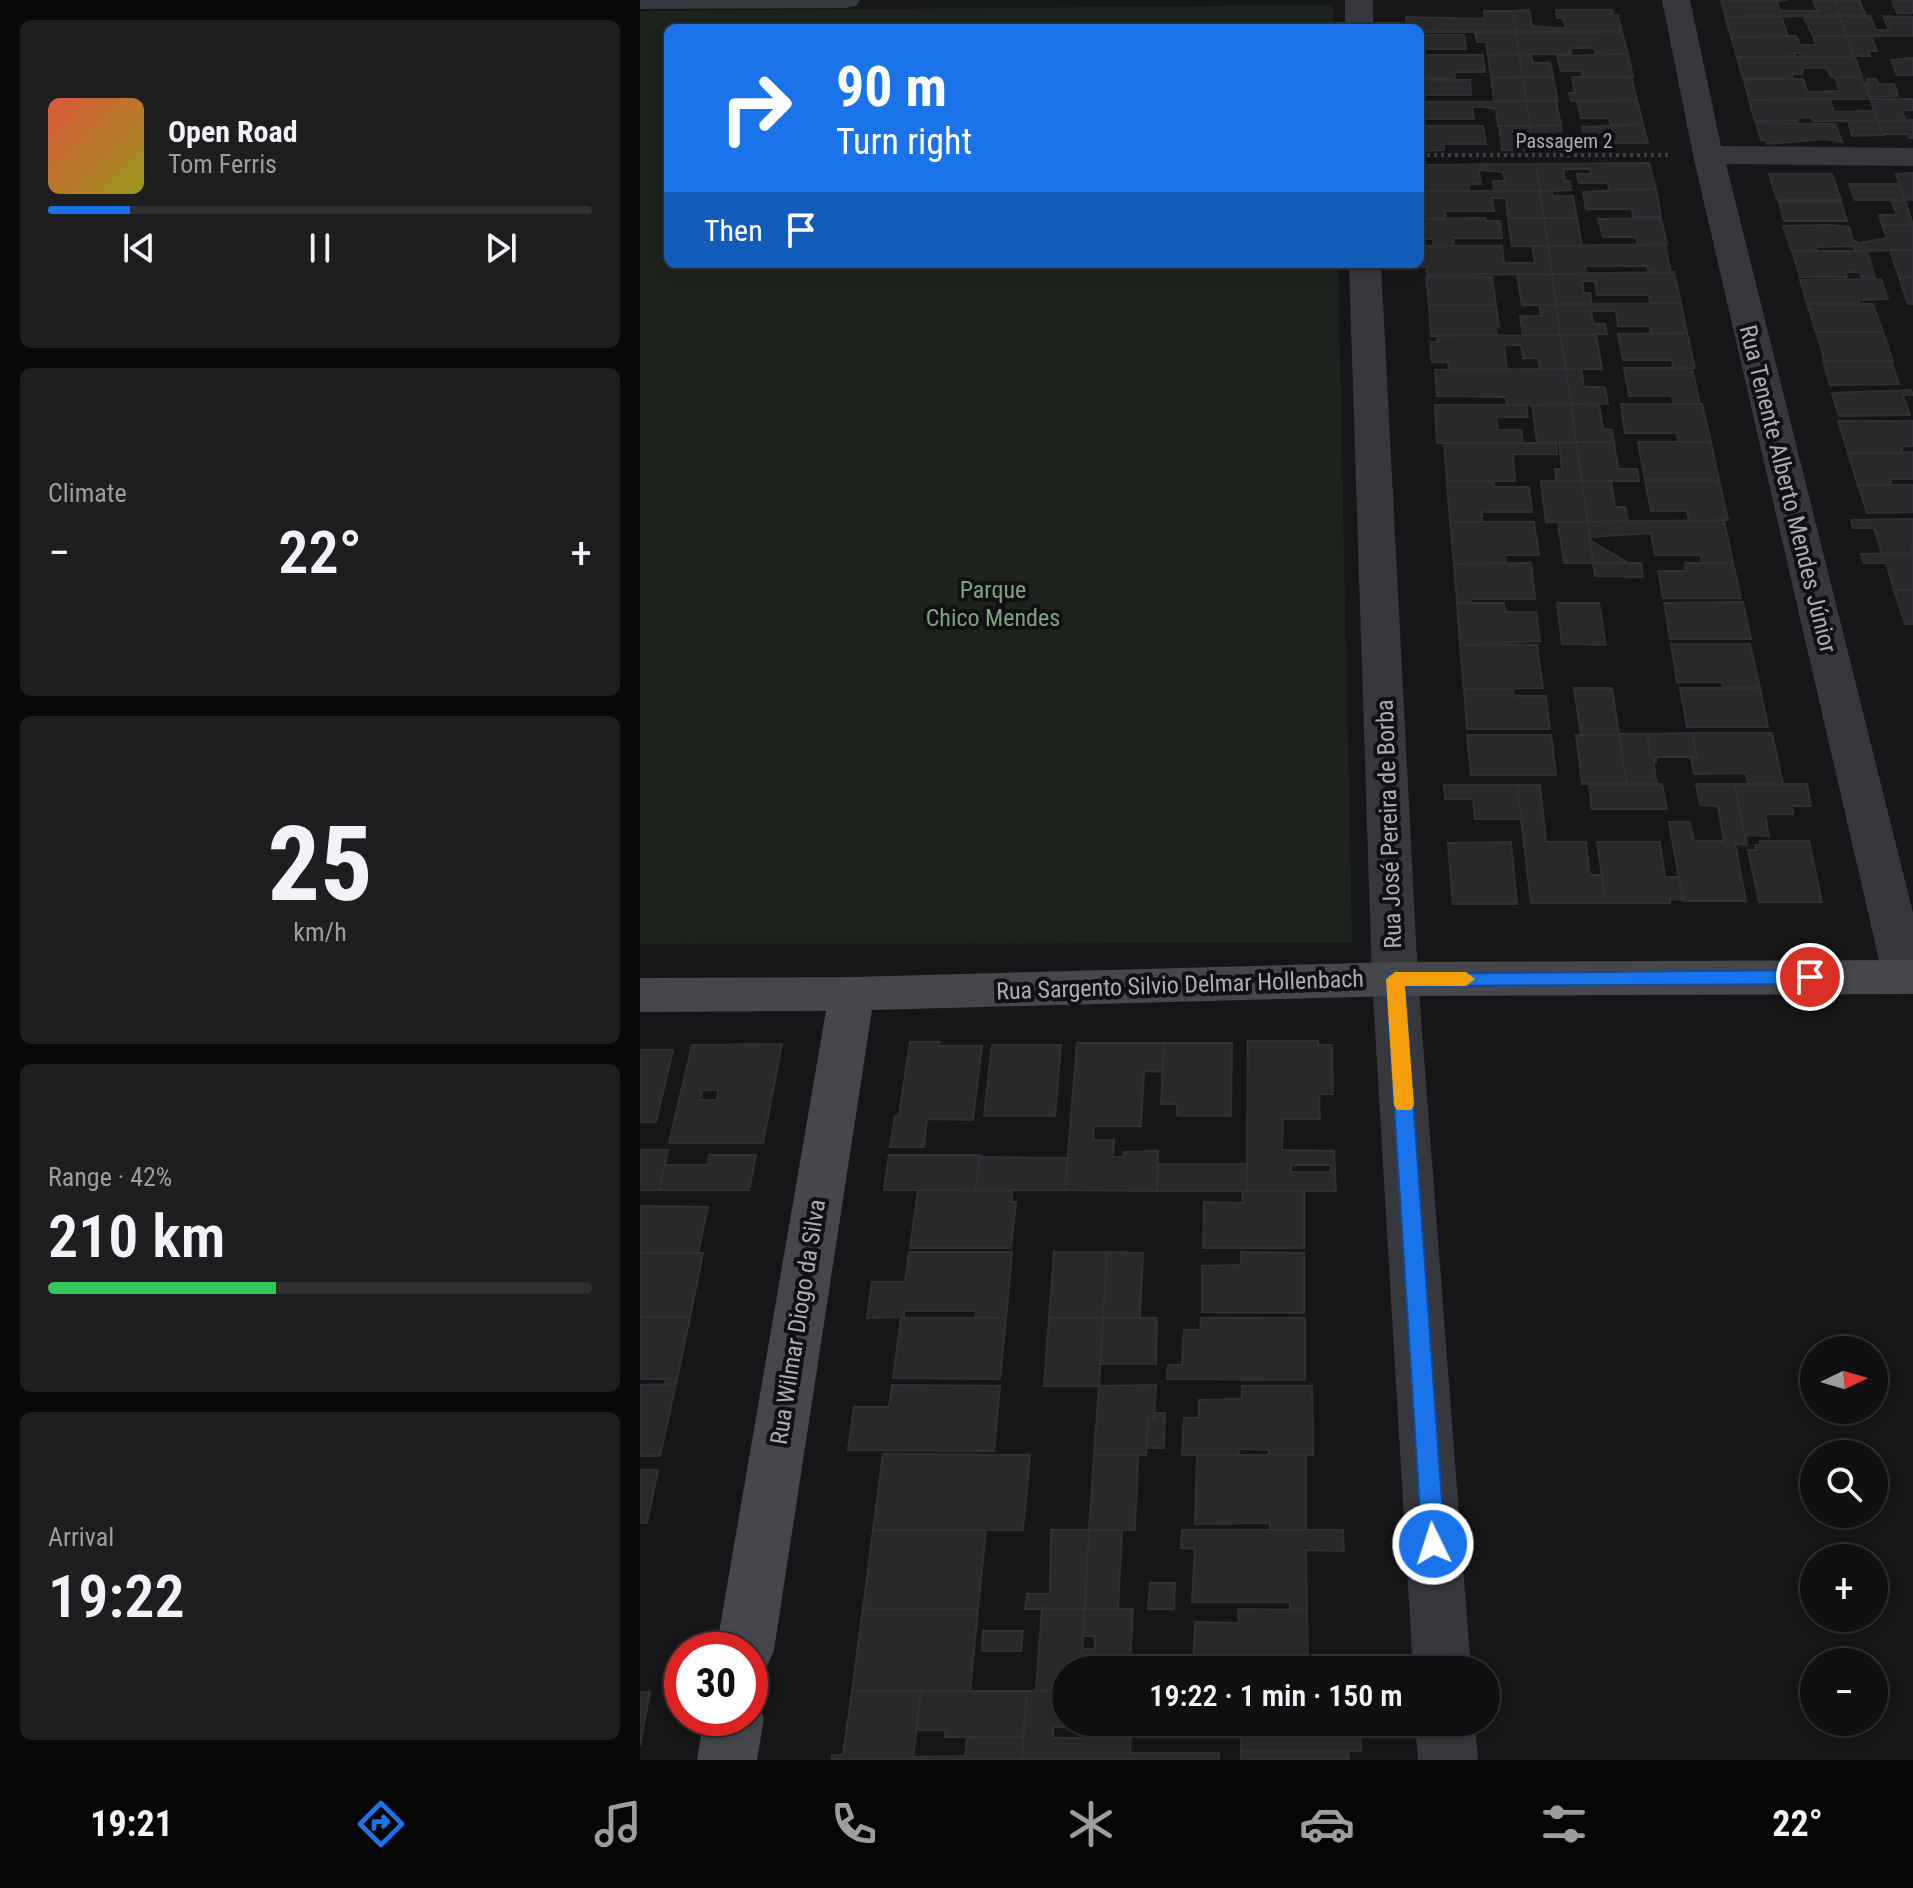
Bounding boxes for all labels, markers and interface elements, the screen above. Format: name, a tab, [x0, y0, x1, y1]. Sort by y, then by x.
text: 90 m	[836, 54, 947, 120]
icon: right	[704, 56, 808, 160]
text: Open Road	[168, 114, 298, 149]
text: Turn right	[836, 121, 972, 163]
street label: Passagem 2	[1515, 129, 1613, 153]
text: Tom Ferris	[168, 149, 277, 179]
icon: arrive	[779, 208, 823, 252]
text: Then	[704, 213, 763, 248]
icon: previous	[117, 226, 161, 270]
icon: pause	[298, 226, 342, 270]
icon: next	[479, 226, 523, 270]
street label: Rua Tenente Alberto Mendes Júnior	[1734, 322, 1842, 656]
text: Climate	[48, 478, 127, 508]
text: 22°	[278, 517, 362, 588]
text: −	[48, 527, 70, 579]
text: +	[570, 527, 592, 579]
park label: Parque Chico Mendes	[926, 576, 1060, 632]
street label: Rua José Pereira de Borba	[1371, 699, 1407, 949]
text: 25	[267, 804, 373, 925]
text: km/h	[293, 917, 347, 947]
pin	[1776, 943, 1844, 1011]
icon: arrive	[1788, 955, 1832, 999]
street label: Rua Sargento Silvio Delmar Hollenbach	[996, 965, 1364, 1005]
text: Range · 42%	[48, 1162, 172, 1192]
street label: Rua Wilmar Diogo da Silva	[765, 1198, 831, 1446]
text: 210 km	[48, 1201, 225, 1272]
north arrow	[1800, 1336, 1888, 1424]
map controls	[1800, 1336, 1888, 1736]
button: search	[1800, 1440, 1888, 1528]
position arrow	[1391, 1502, 1475, 1586]
text: Arrival	[48, 1522, 114, 1552]
button: +	[1800, 1544, 1888, 1632]
text: 19:22	[48, 1561, 185, 1632]
speed limit sign: 30	[664, 1632, 768, 1736]
button: −	[1800, 1648, 1888, 1736]
text: 19:22 · 1 min · 150 m	[1149, 1678, 1403, 1713]
icon: directions	[353, 1796, 409, 1852]
icon: music	[590, 1796, 646, 1852]
icon: phone	[826, 1796, 882, 1852]
icon: climate	[1063, 1796, 1119, 1852]
icon: car	[1299, 1796, 1355, 1852]
icon: filters	[1536, 1796, 1592, 1852]
text: 19:21	[90, 1803, 173, 1845]
text: 22°	[1772, 1803, 1823, 1845]

